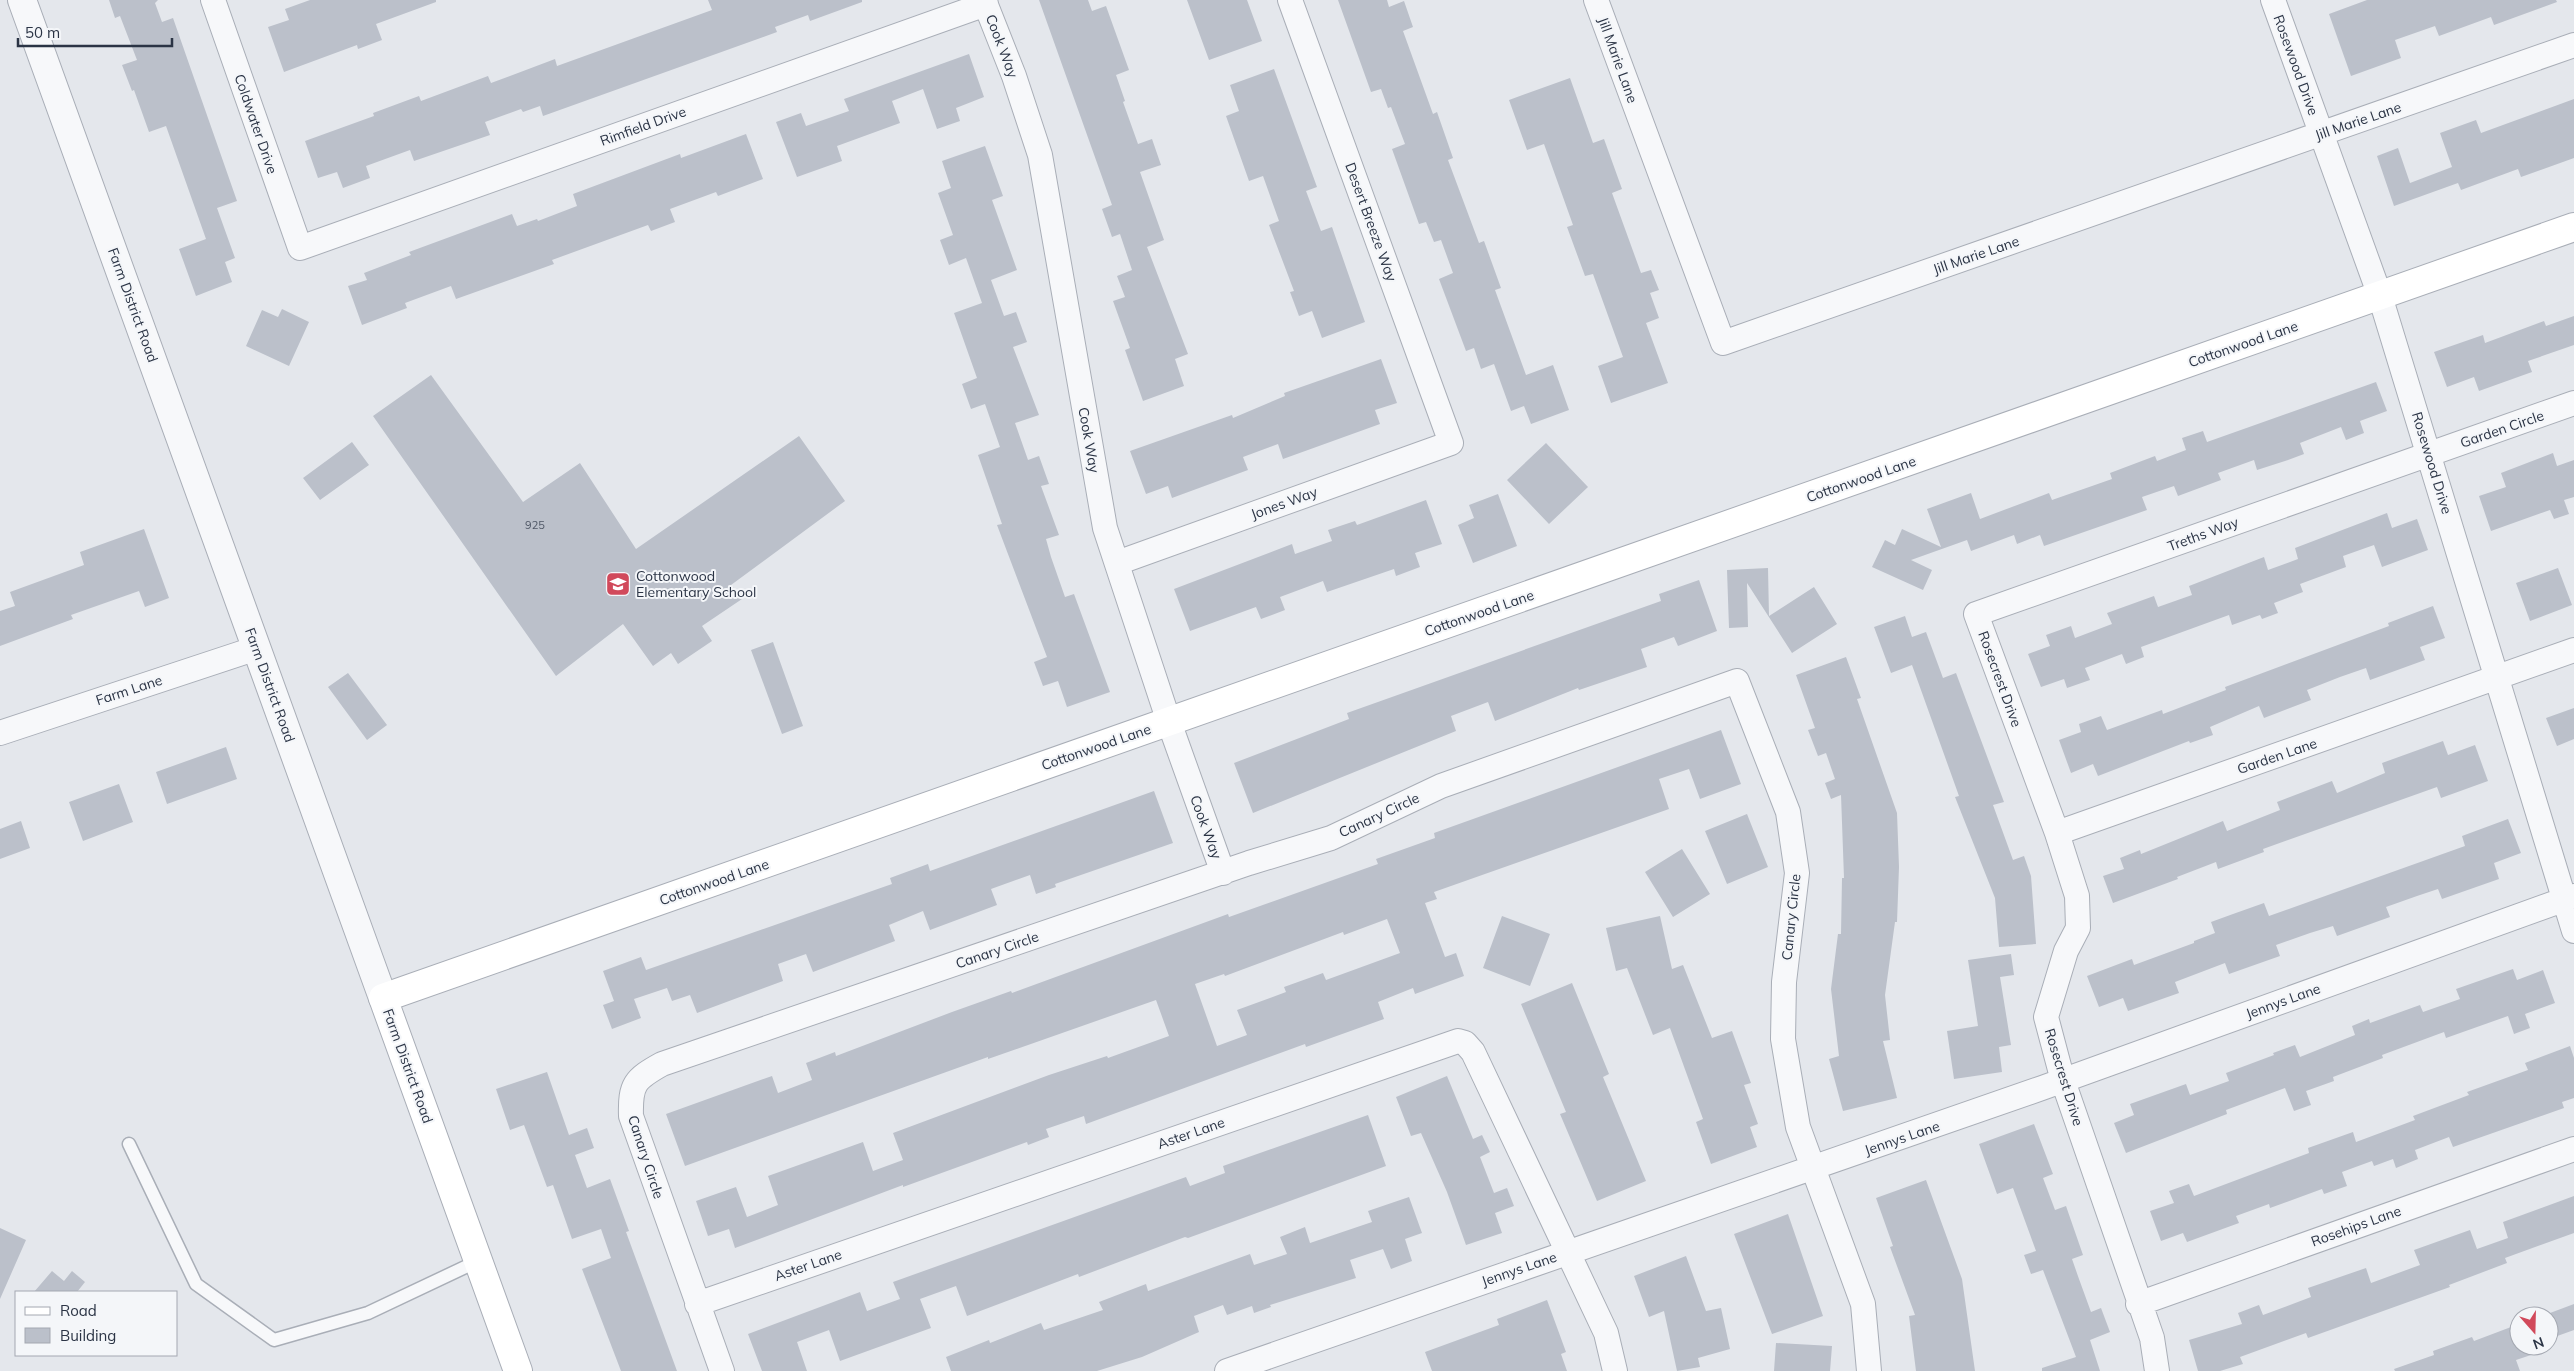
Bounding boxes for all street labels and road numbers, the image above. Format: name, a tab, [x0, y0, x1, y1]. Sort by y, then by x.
street label: Cook Way	[982, 12, 1023, 81]
street label: Rosewood Drive	[2269, 12, 2323, 118]
street label: Jill Marie Lane	[1594, 15, 1642, 105]
street label: Coldwater Drive	[231, 72, 281, 176]
street label: Jill Marie Lane	[2312, 98, 2404, 144]
street label: Rimfield Drive	[598, 102, 688, 150]
street label: Desert Breeze Way	[1341, 160, 1401, 284]
street label: Jill Marie Lane	[1930, 232, 2022, 278]
street label: Farm District Road	[104, 245, 162, 365]
street label: Cottonwood Lane	[2186, 317, 2300, 371]
street label: Cook Way	[1074, 406, 1104, 475]
street label: Garden Circle	[2458, 406, 2546, 452]
street label: Rosewood Drive	[2408, 410, 2456, 516]
street label: Cottonwood Lane	[1804, 452, 1918, 506]
street label: Jones Way	[1248, 482, 1320, 523]
street label: Treths Way	[2165, 513, 2241, 555]
street label: Cottonwood Lane	[1422, 586, 1536, 640]
street label: Farm District Road	[241, 625, 299, 745]
street label: Rosecrest Drive	[1974, 629, 2026, 729]
street label: Farm Lane	[93, 671, 165, 709]
street label: Cottonwood Lane	[1039, 720, 1153, 774]
street label: Garden Lane	[2235, 734, 2319, 778]
street label: Canary Circle	[1336, 789, 1422, 841]
street label: Cook Way	[1186, 793, 1226, 862]
street label: Cottonwood Lane	[657, 855, 771, 909]
street label: Canary Circle	[1778, 873, 1804, 961]
street label: Canary Circle	[953, 927, 1041, 973]
street label: Jennys Lane	[2243, 979, 2323, 1023]
street label: Farm District Road	[379, 1006, 437, 1126]
street label: Rosecrest Drive	[2041, 1026, 2087, 1128]
street label: Canary Circle	[624, 1113, 668, 1201]
street label: Aster Lane	[1155, 1113, 1227, 1153]
street label: Jennys Lane	[1862, 1117, 1942, 1159]
street label: Rosehips Lane	[2309, 1201, 2403, 1251]
street label: Aster Lane	[772, 1245, 844, 1285]
street label: Jennys Lane	[1479, 1248, 1559, 1290]

